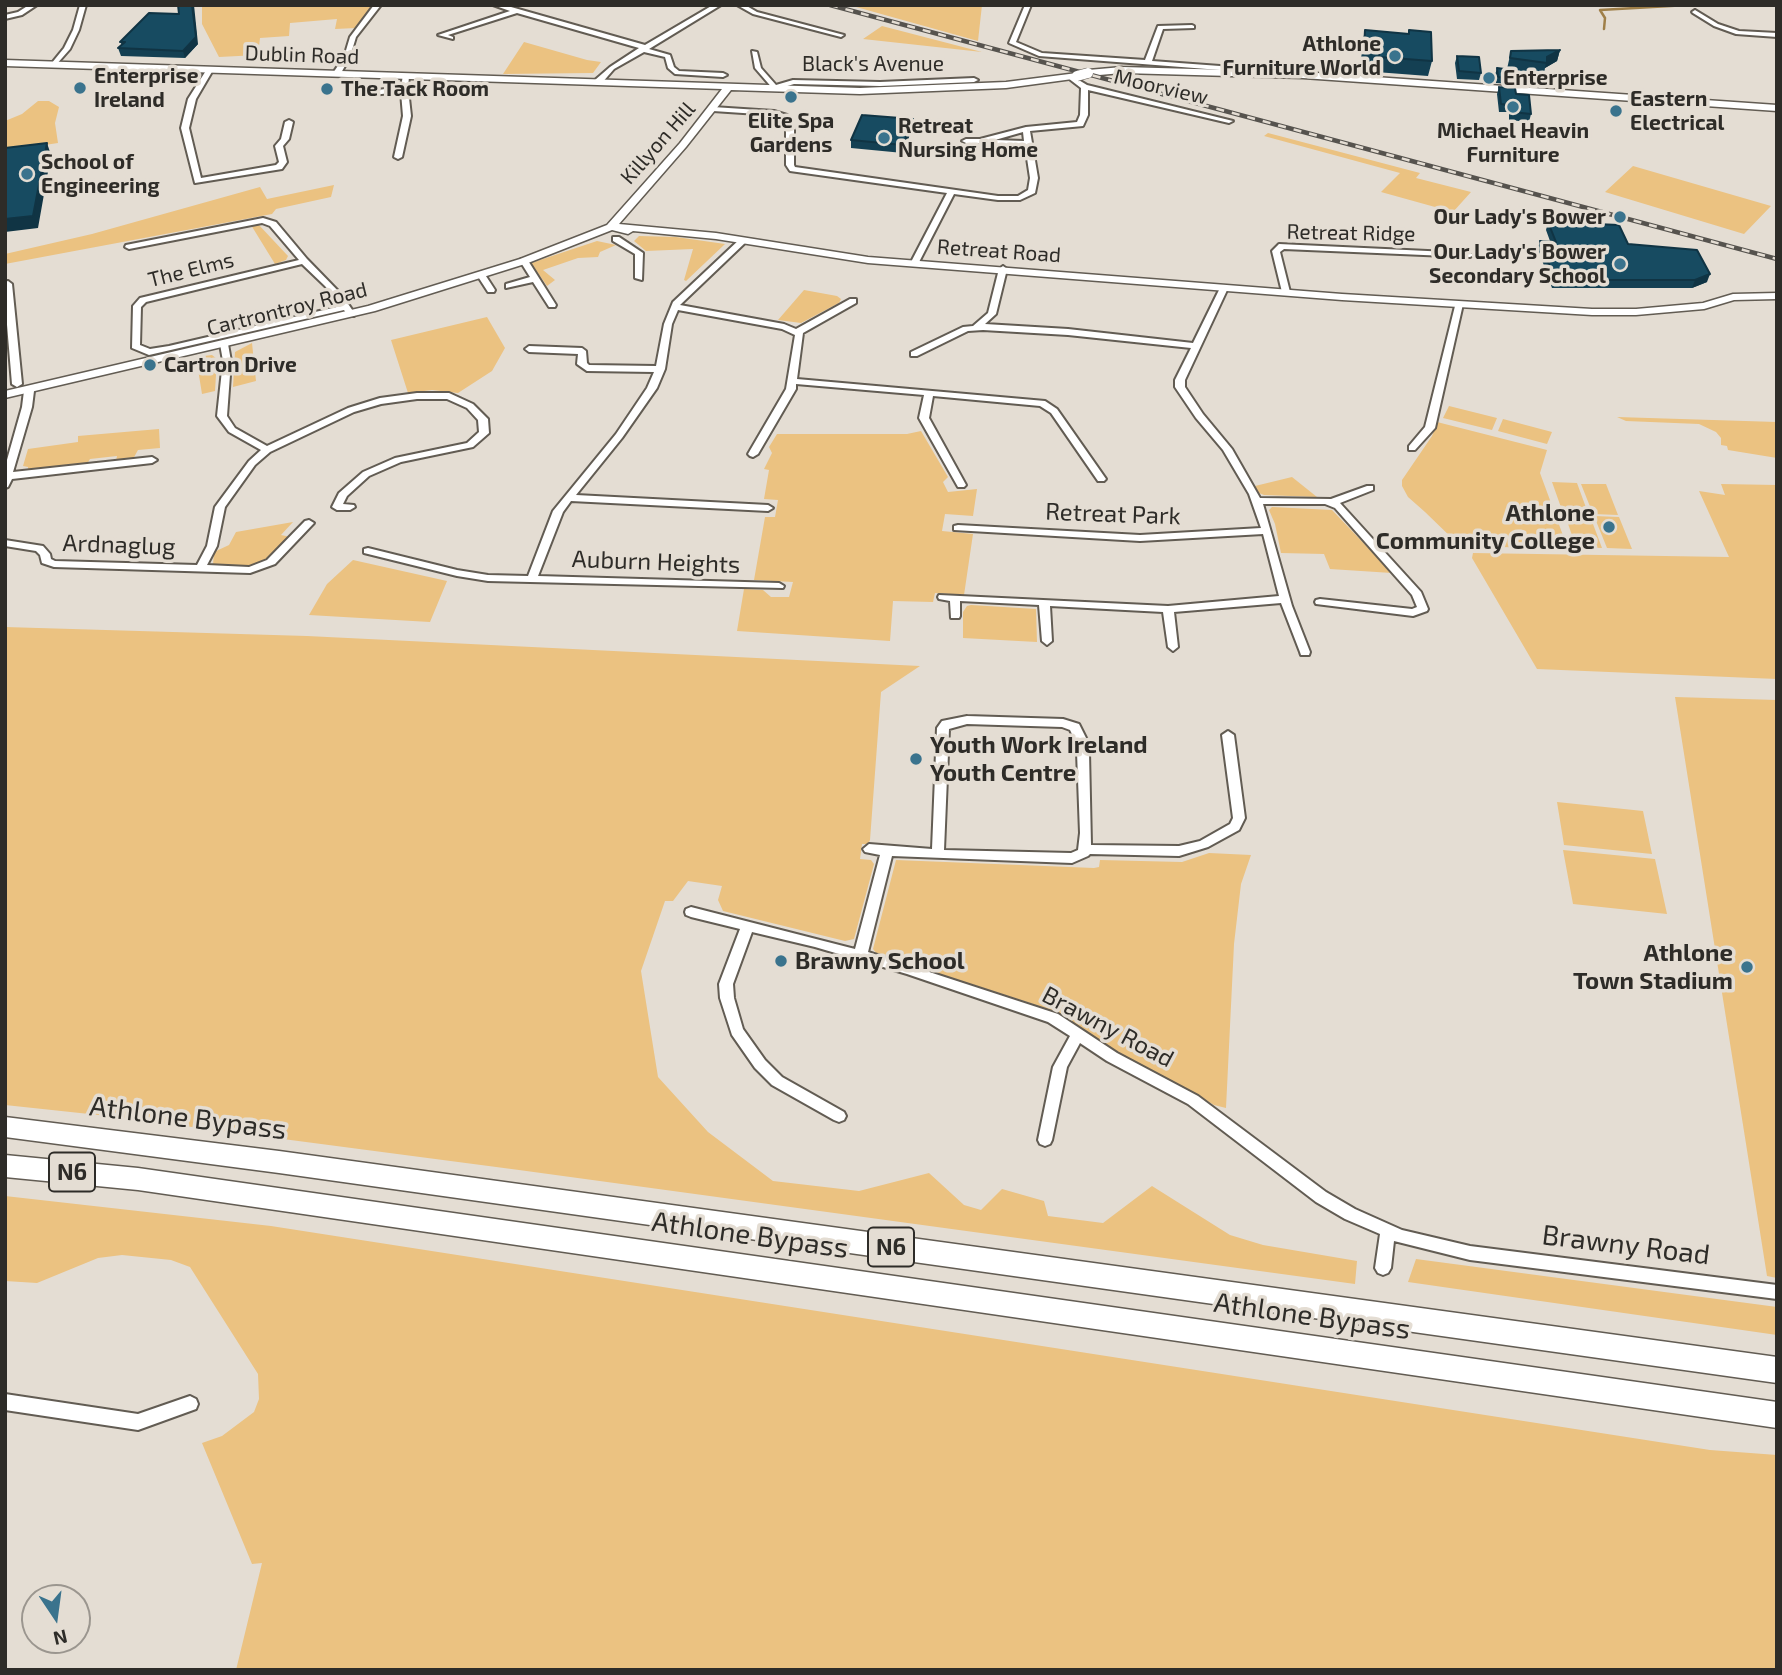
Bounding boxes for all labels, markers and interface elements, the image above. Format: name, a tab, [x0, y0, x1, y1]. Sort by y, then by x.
place label: Athlone Furniture World	[1223, 31, 1381, 81]
street label: Dublin Road	[244, 40, 360, 70]
marker: Athlone Furniture World	[1387, 48, 1403, 64]
street label: Black's Avenue	[802, 51, 944, 77]
place label: Enterprise Ireland	[94, 63, 199, 113]
street label: Moorview	[1112, 64, 1210, 110]
place label: Enterprise	[1503, 65, 1608, 91]
marker: Enterprise	[1481, 70, 1497, 86]
place label: The Tack Room	[341, 76, 489, 102]
marker: Enterprise Ireland	[72, 80, 88, 96]
marker: The Tack Room	[319, 81, 335, 97]
place label: Eastern Electrical	[1630, 86, 1724, 136]
marker: Elite Spa Gardens	[783, 89, 799, 105]
street label: Killyon Hill	[615, 97, 701, 189]
marker: Michael Heavin Furniture	[1505, 99, 1521, 115]
marker: Eastern Electrical	[1608, 103, 1624, 119]
place label: Elite Spa Gardens	[748, 108, 834, 158]
place label: Retreat Nursing Home	[898, 113, 1038, 163]
place label: Michael Heavin Furniture	[1437, 118, 1589, 168]
marker: Retreat Nursing Home	[876, 130, 892, 146]
place label: School of Engineering	[41, 149, 160, 199]
marker: School of Engineering	[19, 166, 35, 182]
place label: Our Lady's Bower	[1434, 204, 1606, 230]
marker: Our Lady's Bower	[1612, 209, 1628, 225]
street label: Retreat Ridge	[1286, 219, 1416, 247]
street label: Retreat Road	[936, 234, 1062, 268]
place label: Our Lady's Bower Secondary School	[1429, 239, 1606, 289]
street label: The Elms	[146, 247, 236, 293]
marker: Our Lady's Bower Secondary School	[1612, 256, 1628, 272]
street label: Cartrontroy Road	[204, 277, 370, 341]
place label: Cartron Drive	[164, 352, 297, 378]
marker: Cartron Drive	[142, 357, 158, 373]
street label: Retreat Park	[1045, 497, 1181, 531]
place label: Athlone Community College	[1376, 499, 1595, 555]
marker: Athlone Community College	[1601, 519, 1617, 535]
street label: Ardnaglug	[62, 529, 176, 561]
street label: Auburn Heights	[571, 545, 741, 579]
place label: Youth Work Ireland Youth Centre	[930, 731, 1148, 787]
marker: Youth Work Ireland Youth Centre	[908, 751, 924, 767]
place label: Athlone Town Stadium	[1573, 939, 1733, 995]
place label: Brawny School	[795, 947, 965, 975]
marker: Brawny School	[773, 953, 789, 969]
marker: Athlone Town Stadium	[1739, 959, 1755, 975]
street label: Brawny Road	[1037, 980, 1179, 1074]
street label: Athlone Bypass	[88, 1089, 288, 1147]
road number: N6	[49, 1152, 95, 1191]
street label: Athlone Bypass	[650, 1205, 850, 1265]
street label: Brawny Road	[1540, 1218, 1712, 1272]
road number: N6	[868, 1228, 914, 1266]
street label: Athlone Bypass	[1212, 1286, 1412, 1346]
north arrow	[21, 1584, 91, 1654]
text: N	[51, 1625, 70, 1651]

